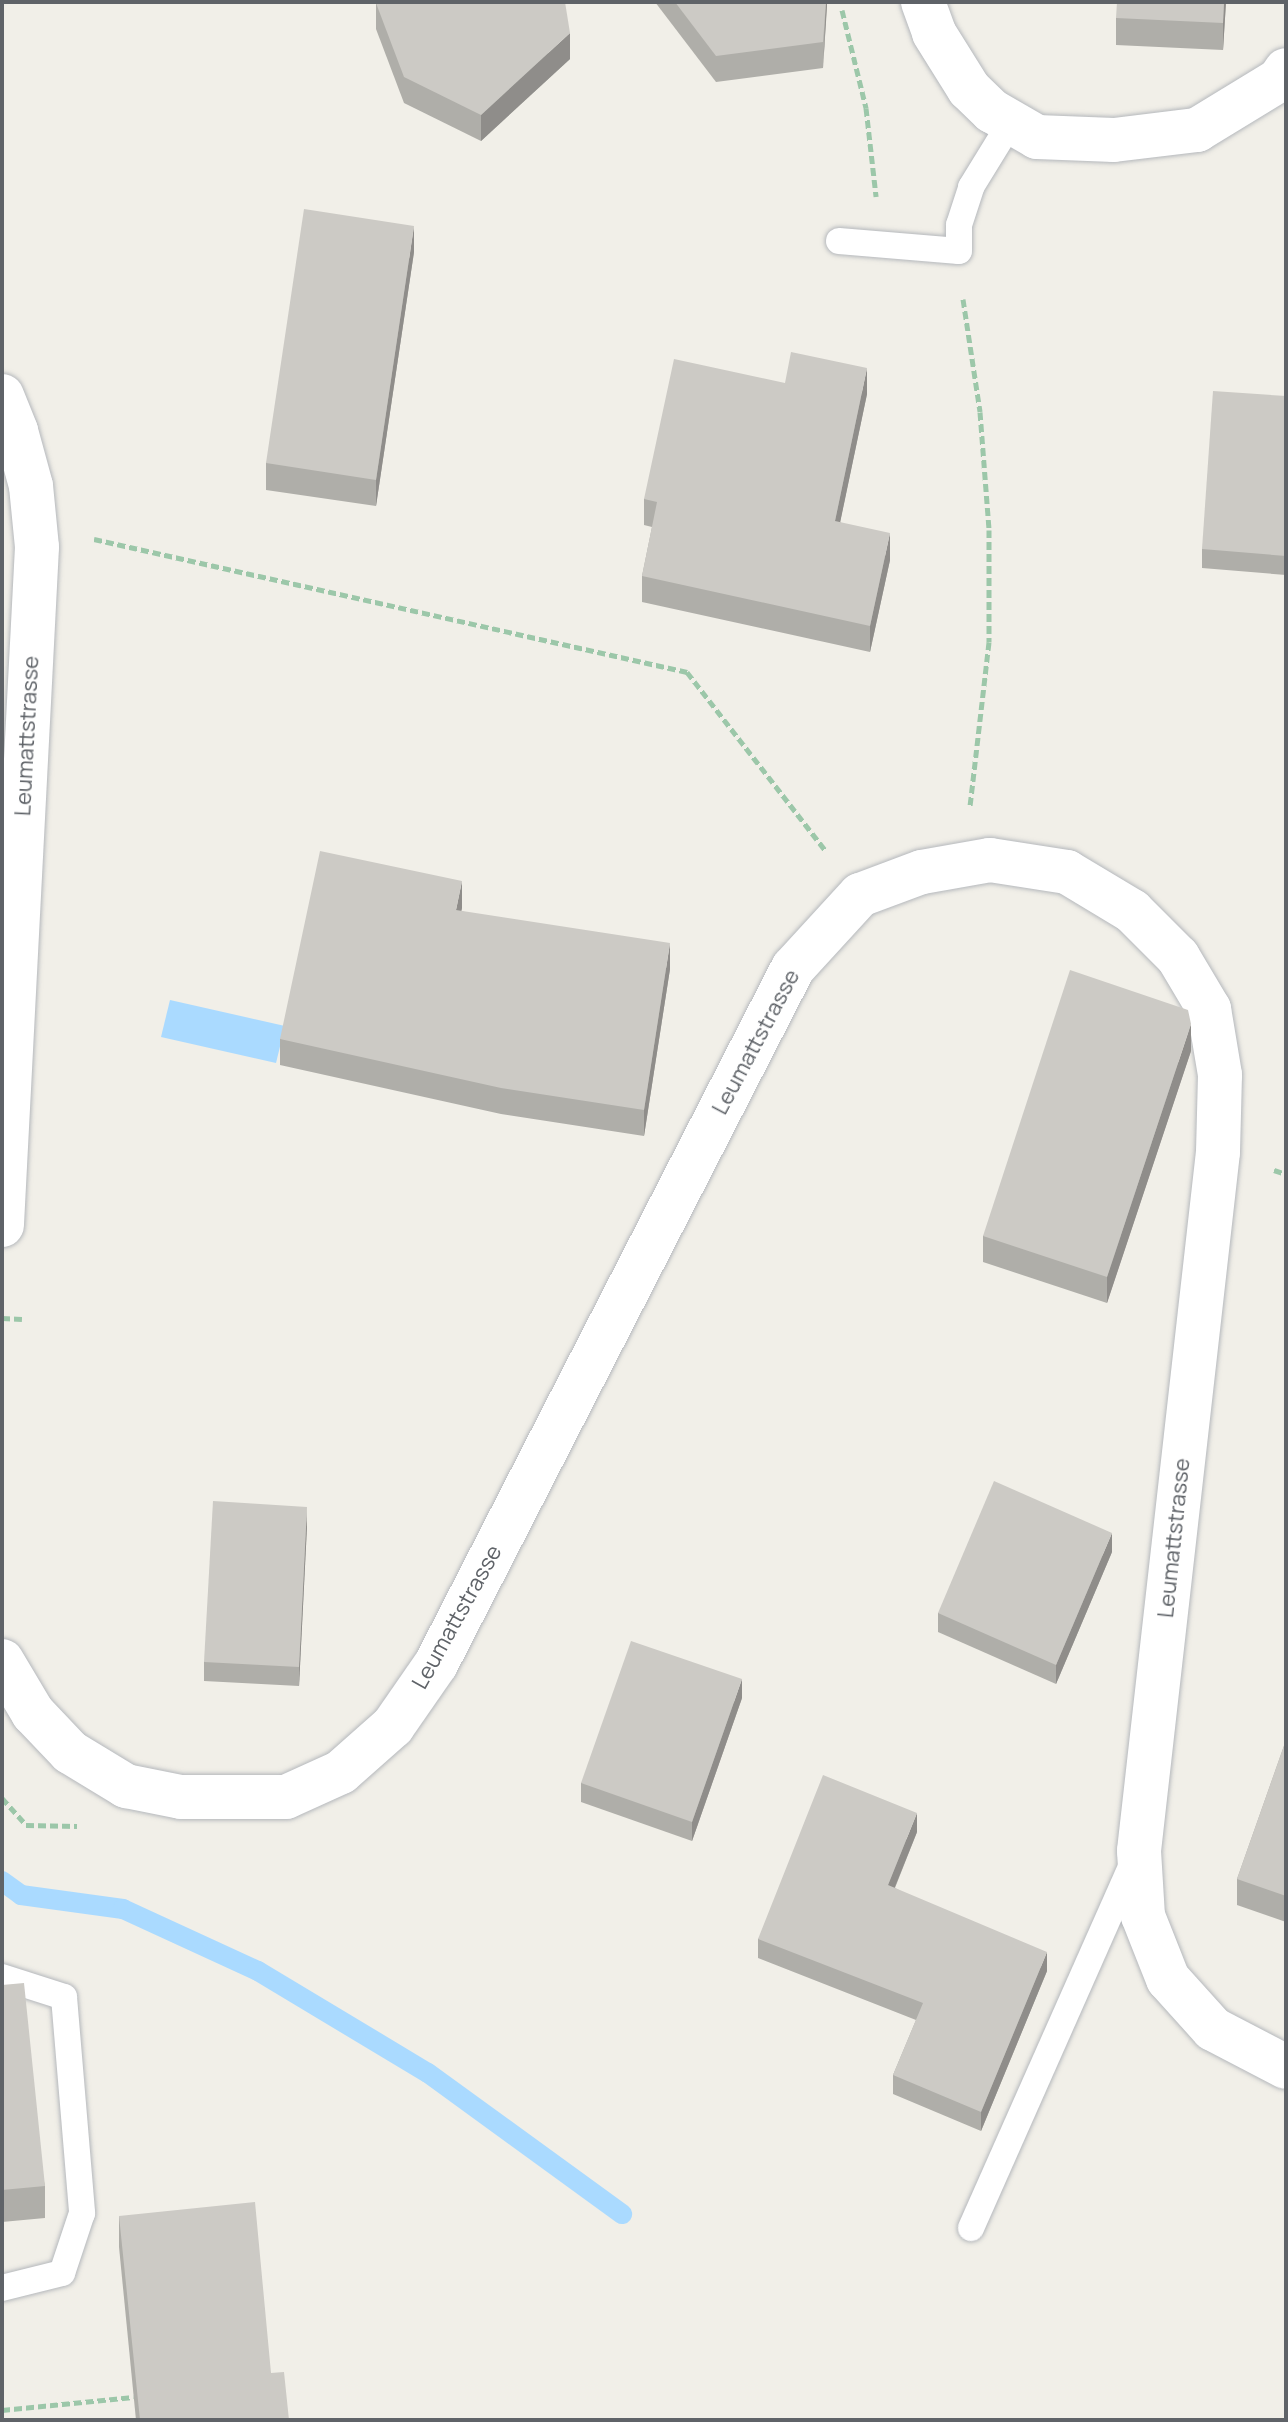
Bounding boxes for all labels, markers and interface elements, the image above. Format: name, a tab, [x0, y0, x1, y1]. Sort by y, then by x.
street label: Leumattstrasse	[10, 655, 44, 817]
street label: Leumattstrasse	[707, 965, 805, 1119]
street label: Leumattstrasse	[1152, 1457, 1196, 1619]
street label: Leumattstrasse	[407, 1540, 507, 1694]

